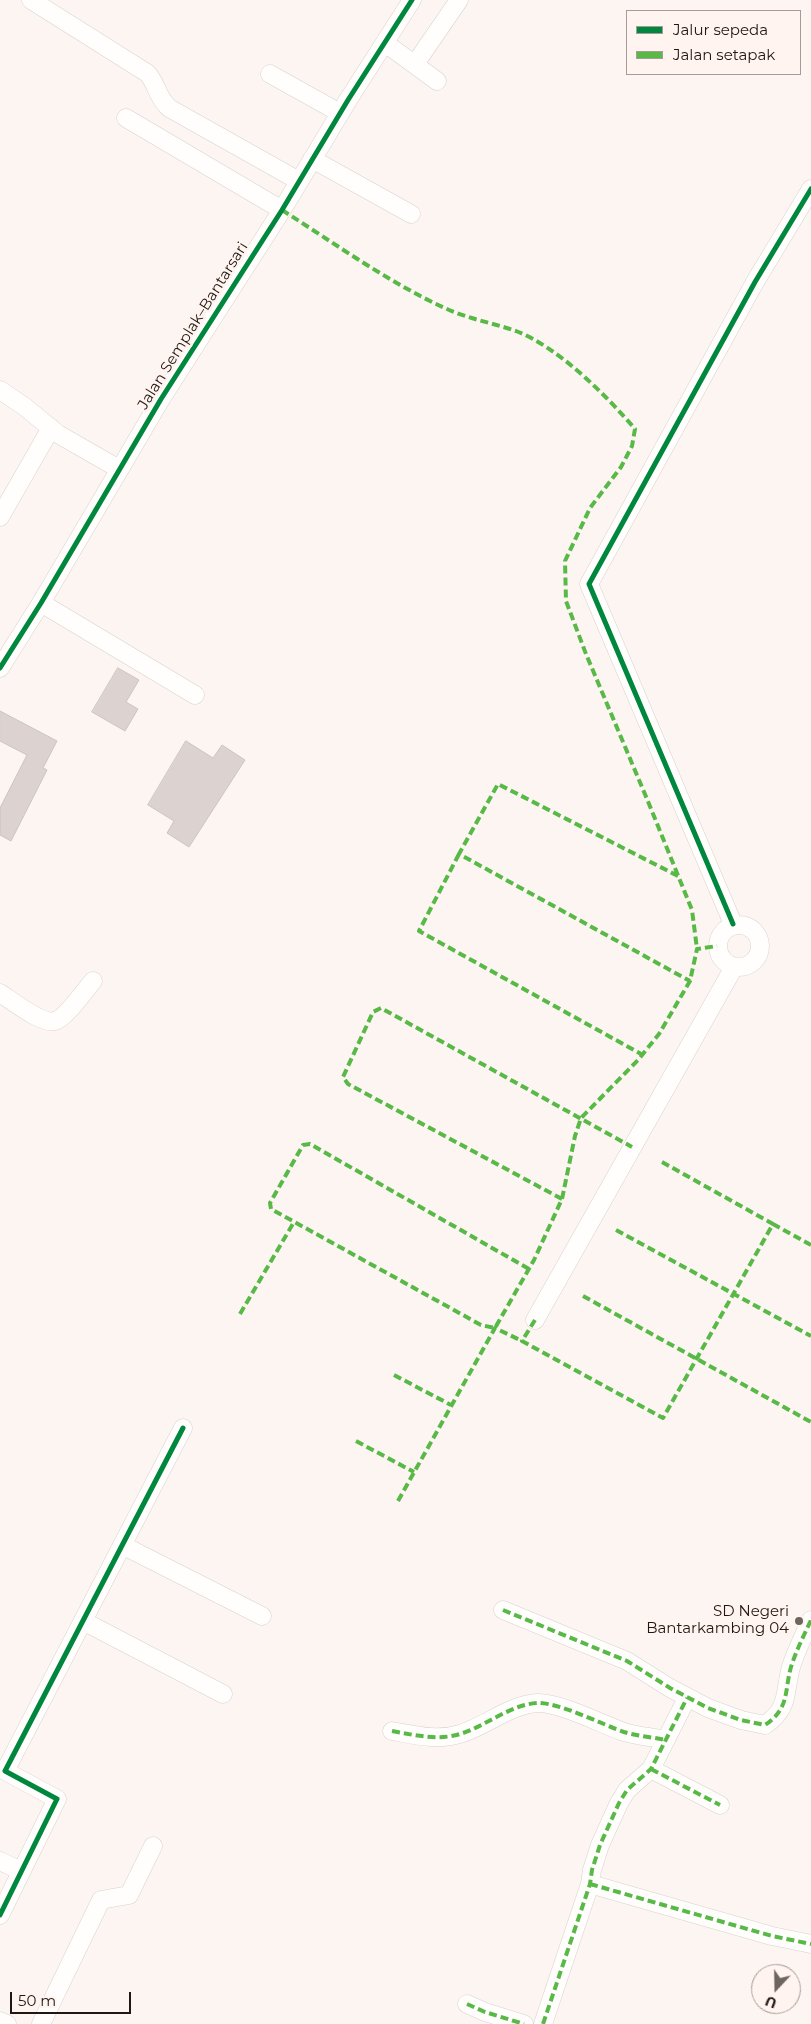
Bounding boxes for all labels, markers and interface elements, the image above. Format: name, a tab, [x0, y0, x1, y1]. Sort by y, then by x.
legend	[626, 10, 801, 75]
text: Jalur sepeda	[673, 20, 768, 39]
text: Jalan setapak	[673, 45, 775, 64]
street label: Jalan Semplak–Bantarsari	[134, 239, 252, 413]
place label: SD Negeri Bantarkambing 04	[646, 1603, 789, 1638]
marker: SD Negeri Bantarkambing 04	[793, 1615, 805, 1627]
north arrow	[751, 1964, 801, 2014]
scale bar	[12, 1982, 134, 2014]
text: 50 m	[18, 1991, 56, 2010]
text: U	[763, 1992, 779, 2012]

